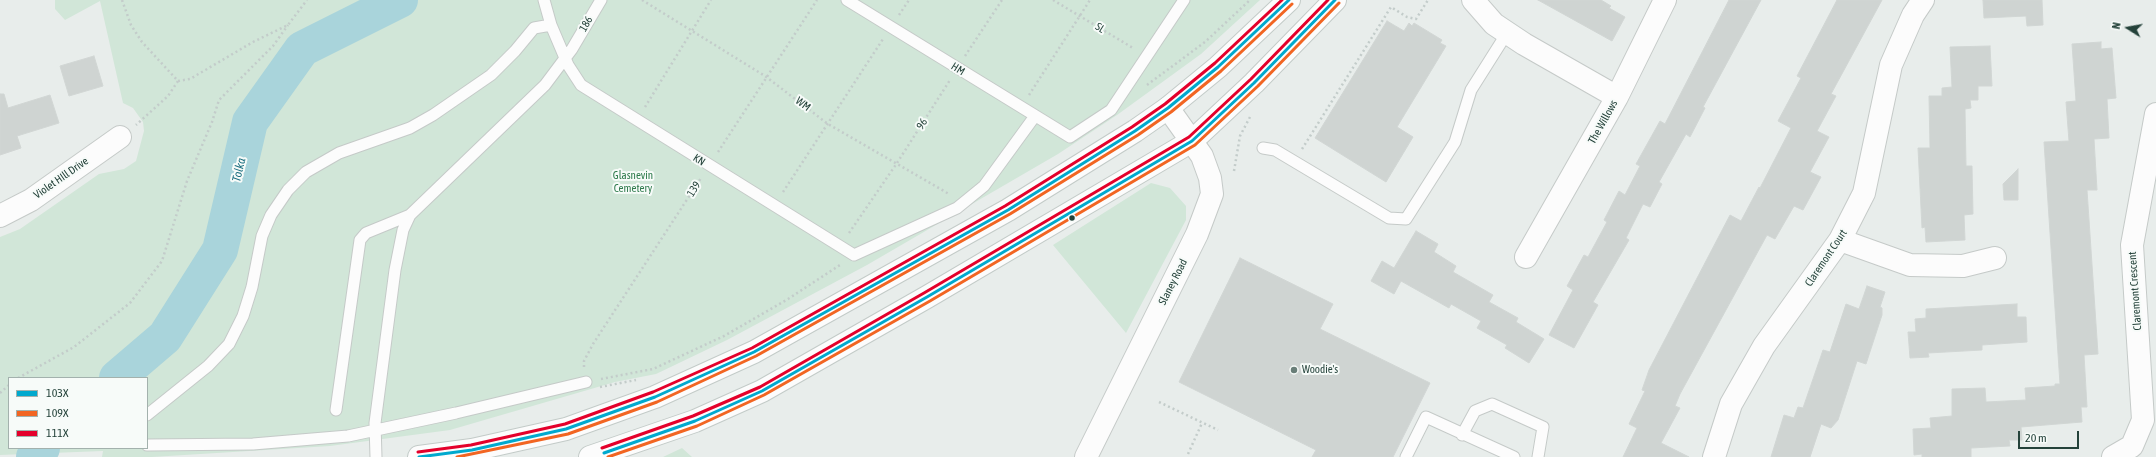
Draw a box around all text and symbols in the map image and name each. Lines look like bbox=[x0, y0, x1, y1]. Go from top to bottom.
north arrow bbox=[2108, 8, 2148, 48]
street label: 186 bbox=[576, 14, 596, 34]
street label: SL bbox=[1093, 20, 1107, 36]
text: N bbox=[2110, 21, 2123, 30]
street label: HM bbox=[949, 60, 967, 78]
street label: WM bbox=[793, 94, 813, 114]
street label: The Willows bbox=[1586, 98, 1620, 146]
street label: 96 bbox=[914, 116, 930, 132]
street label: KN bbox=[690, 151, 708, 169]
street label: Violet HIll Drive bbox=[31, 154, 91, 202]
water label: Tolka bbox=[229, 157, 249, 183]
park label: Glasnevin Cemetery bbox=[613, 169, 653, 195]
street label: 139 bbox=[684, 179, 704, 199]
unlabelled marker bbox=[1067, 213, 1077, 223]
street label: Claremont Court bbox=[1802, 227, 1850, 289]
street label: Claremont Crescent bbox=[2126, 251, 2144, 331]
street label: Slaney Road bbox=[1156, 257, 1190, 307]
place label: Woodie's bbox=[1302, 363, 1338, 377]
marker: Woodie's bbox=[1289, 365, 1299, 375]
legend bbox=[8, 377, 148, 449]
text: 103X bbox=[46, 386, 68, 400]
text: 109X bbox=[46, 406, 68, 420]
scale bar bbox=[2020, 423, 2081, 449]
text: 111X bbox=[46, 426, 68, 440]
text: 20 m bbox=[2025, 431, 2047, 445]

